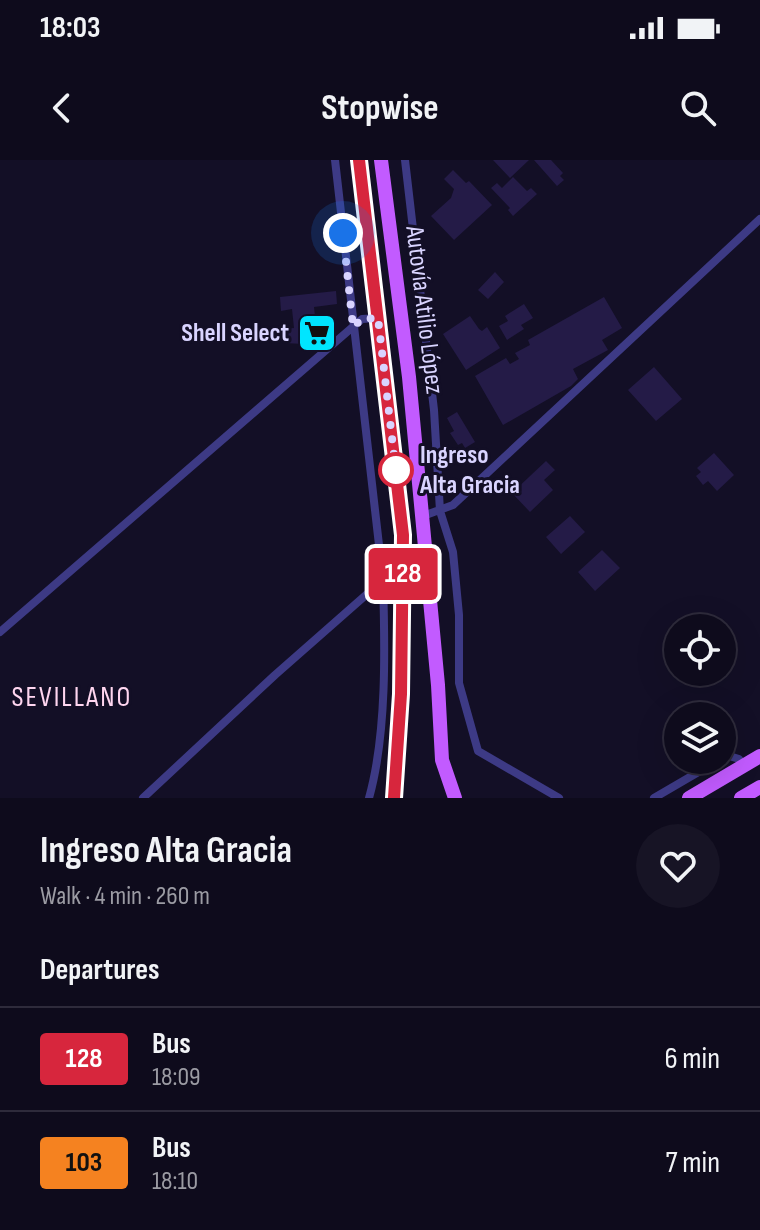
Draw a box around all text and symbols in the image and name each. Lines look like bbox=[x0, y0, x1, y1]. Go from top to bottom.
text: 18:03 bbox=[40, 10, 100, 46]
icon: back bbox=[40, 86, 84, 130]
icon: search bbox=[676, 86, 720, 130]
text: Stopwise bbox=[321, 87, 439, 130]
your location bbox=[323, 213, 363, 253]
street label: Autovía Atilio López bbox=[398, 223, 450, 396]
supermarket icon: Shell Select bbox=[296, 312, 338, 354]
place label: Shell Select bbox=[181, 318, 289, 349]
place label: Ingreso Alta Gracia bbox=[419, 440, 520, 501]
marker: Ingreso Alta Gracia bbox=[379, 453, 413, 487]
line badge: 128 bbox=[357, 548, 449, 600]
text: 128 bbox=[385, 557, 421, 590]
map controls bbox=[664, 614, 736, 774]
button: locate bbox=[664, 614, 736, 686]
district label: SEVILLANO bbox=[12, 681, 132, 714]
button: layers bbox=[664, 702, 736, 774]
button: heart bbox=[636, 824, 720, 908]
text: Ingreso Alta Gracia bbox=[40, 828, 292, 873]
text: Walk · 4 min · 260 m bbox=[40, 881, 210, 912]
text: Departures bbox=[40, 952, 160, 988]
text: Bus bbox=[152, 1026, 191, 1062]
text: 6 min bbox=[664, 1041, 720, 1077]
text: 128 bbox=[66, 1042, 102, 1075]
text: 18:09 bbox=[152, 1062, 201, 1093]
text: Bus bbox=[152, 1130, 191, 1166]
text: 7 min bbox=[666, 1145, 720, 1181]
text: 103 bbox=[66, 1146, 102, 1179]
text: 18:10 bbox=[152, 1166, 198, 1197]

